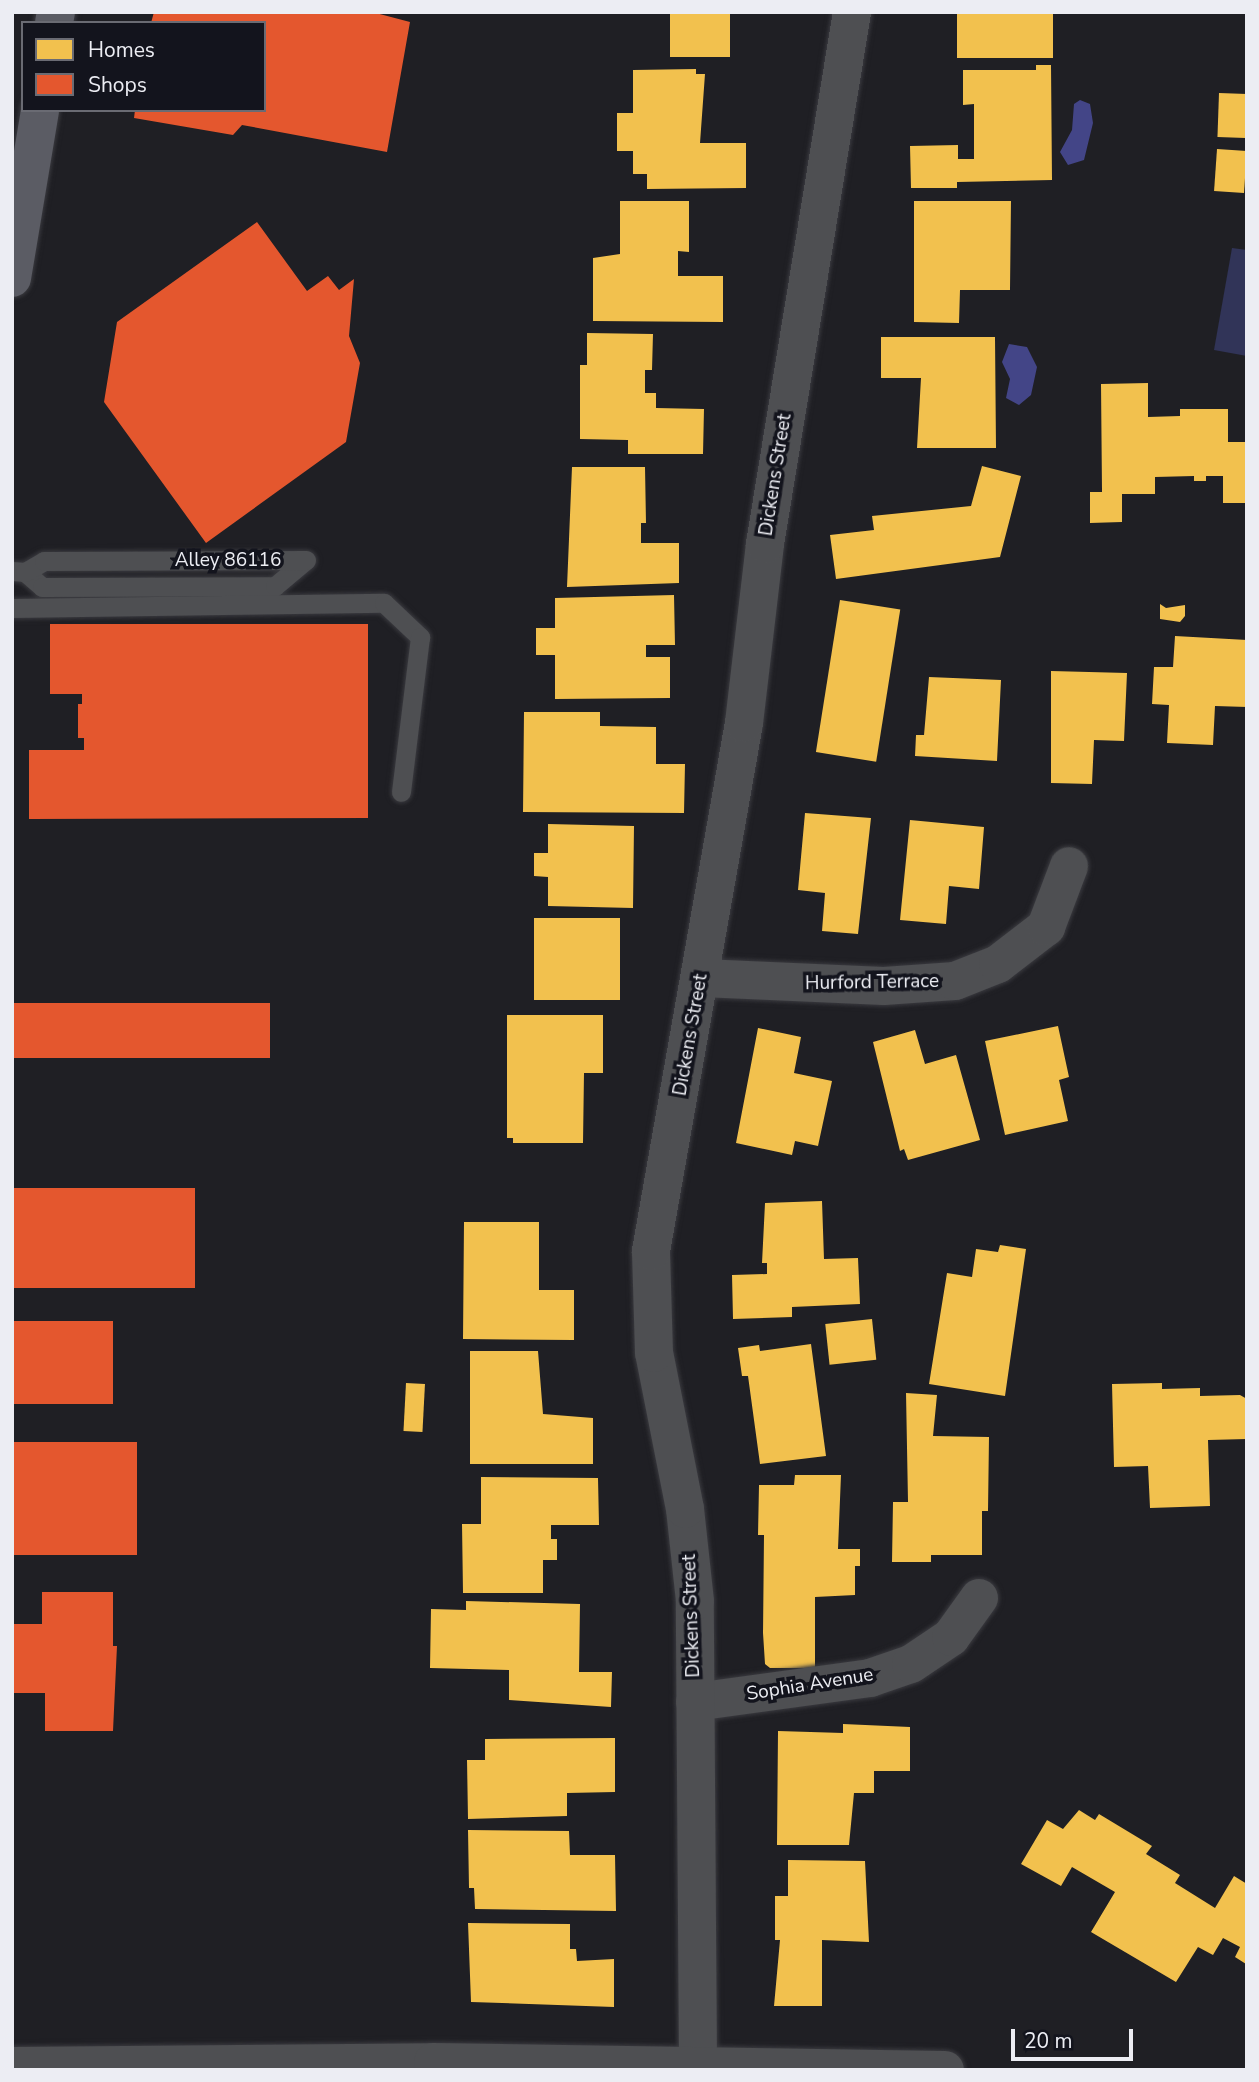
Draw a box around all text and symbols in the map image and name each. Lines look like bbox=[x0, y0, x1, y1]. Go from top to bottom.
legend bbox=[21, 21, 266, 112]
text: Homes bbox=[88, 36, 155, 64]
text: Shops bbox=[88, 71, 147, 99]
street label: Dickens Street bbox=[755, 412, 797, 538]
street label: Alley 86116 bbox=[175, 550, 281, 572]
street label: Hurford Terrace bbox=[805, 970, 939, 996]
street label: Dickens Street bbox=[669, 972, 713, 1098]
street label: Dickens Street bbox=[678, 1554, 706, 1678]
street label: Sophia Avenue bbox=[745, 1664, 875, 1706]
scale bar bbox=[1014, 2016, 1136, 2060]
text: 20 m bbox=[1024, 2027, 1073, 2055]

